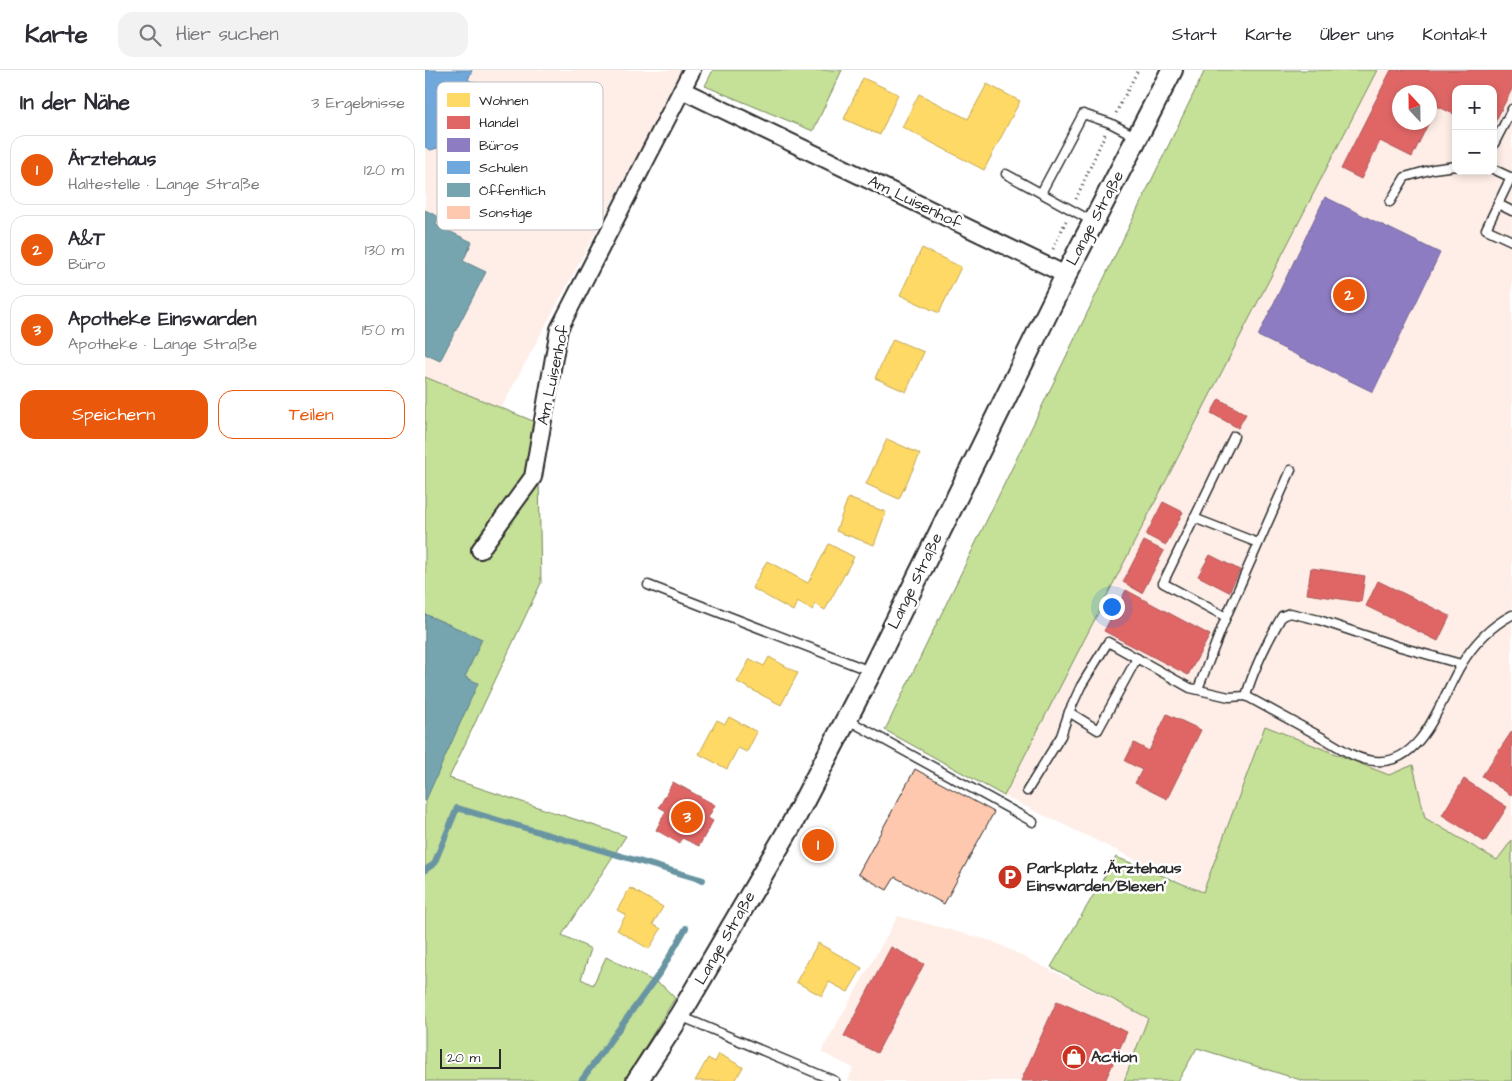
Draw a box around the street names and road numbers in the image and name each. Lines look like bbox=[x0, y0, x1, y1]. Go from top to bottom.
street label: Lange Straße bbox=[1061, 166, 1130, 270]
street label: Am Luisenhof bbox=[864, 170, 966, 234]
street label: Am Luisenhof bbox=[532, 322, 574, 427]
street label: Lange Straße bbox=[882, 529, 949, 633]
street label: Lange Straße bbox=[689, 887, 762, 989]

